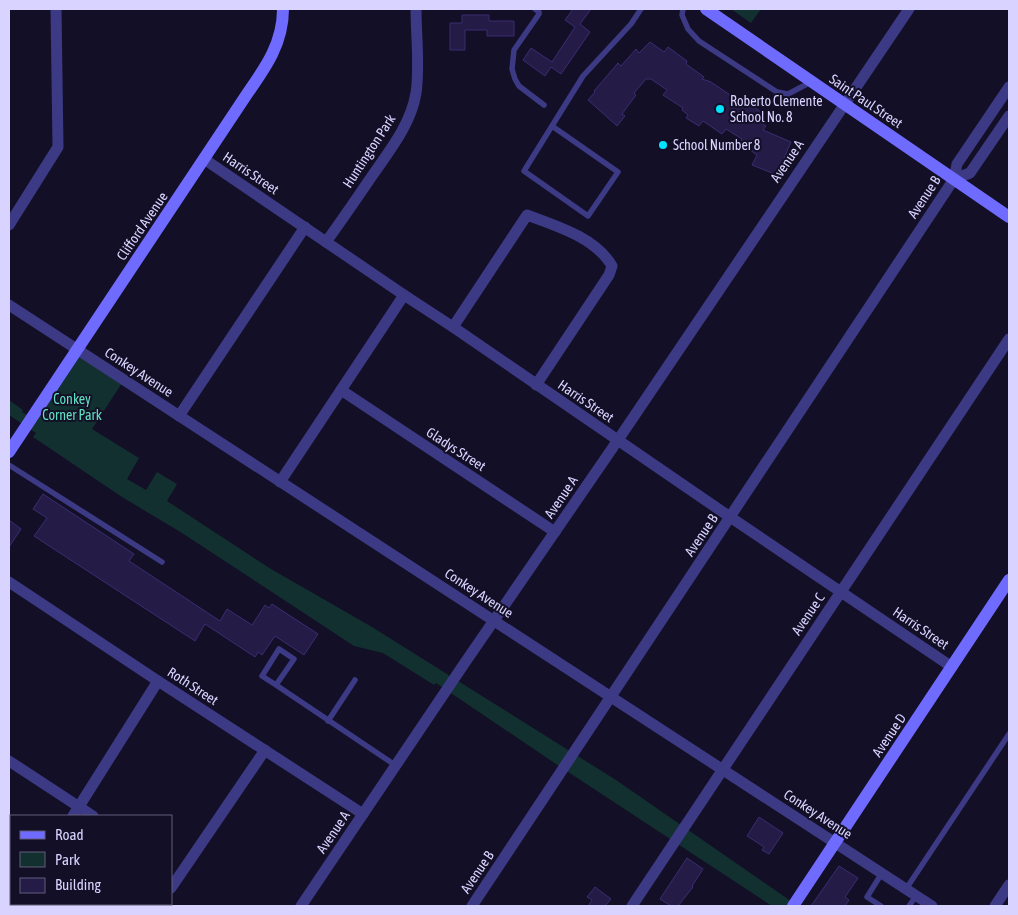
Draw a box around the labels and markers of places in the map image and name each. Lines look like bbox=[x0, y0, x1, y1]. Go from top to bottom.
place label: Roberto Clemente School No. 8 bbox=[730, 93, 823, 125]
marker: Roberto Clemente School No. 8 bbox=[714, 103, 726, 115]
place label: School Number 8 bbox=[673, 137, 761, 153]
marker: School Number 8 bbox=[657, 139, 669, 151]

